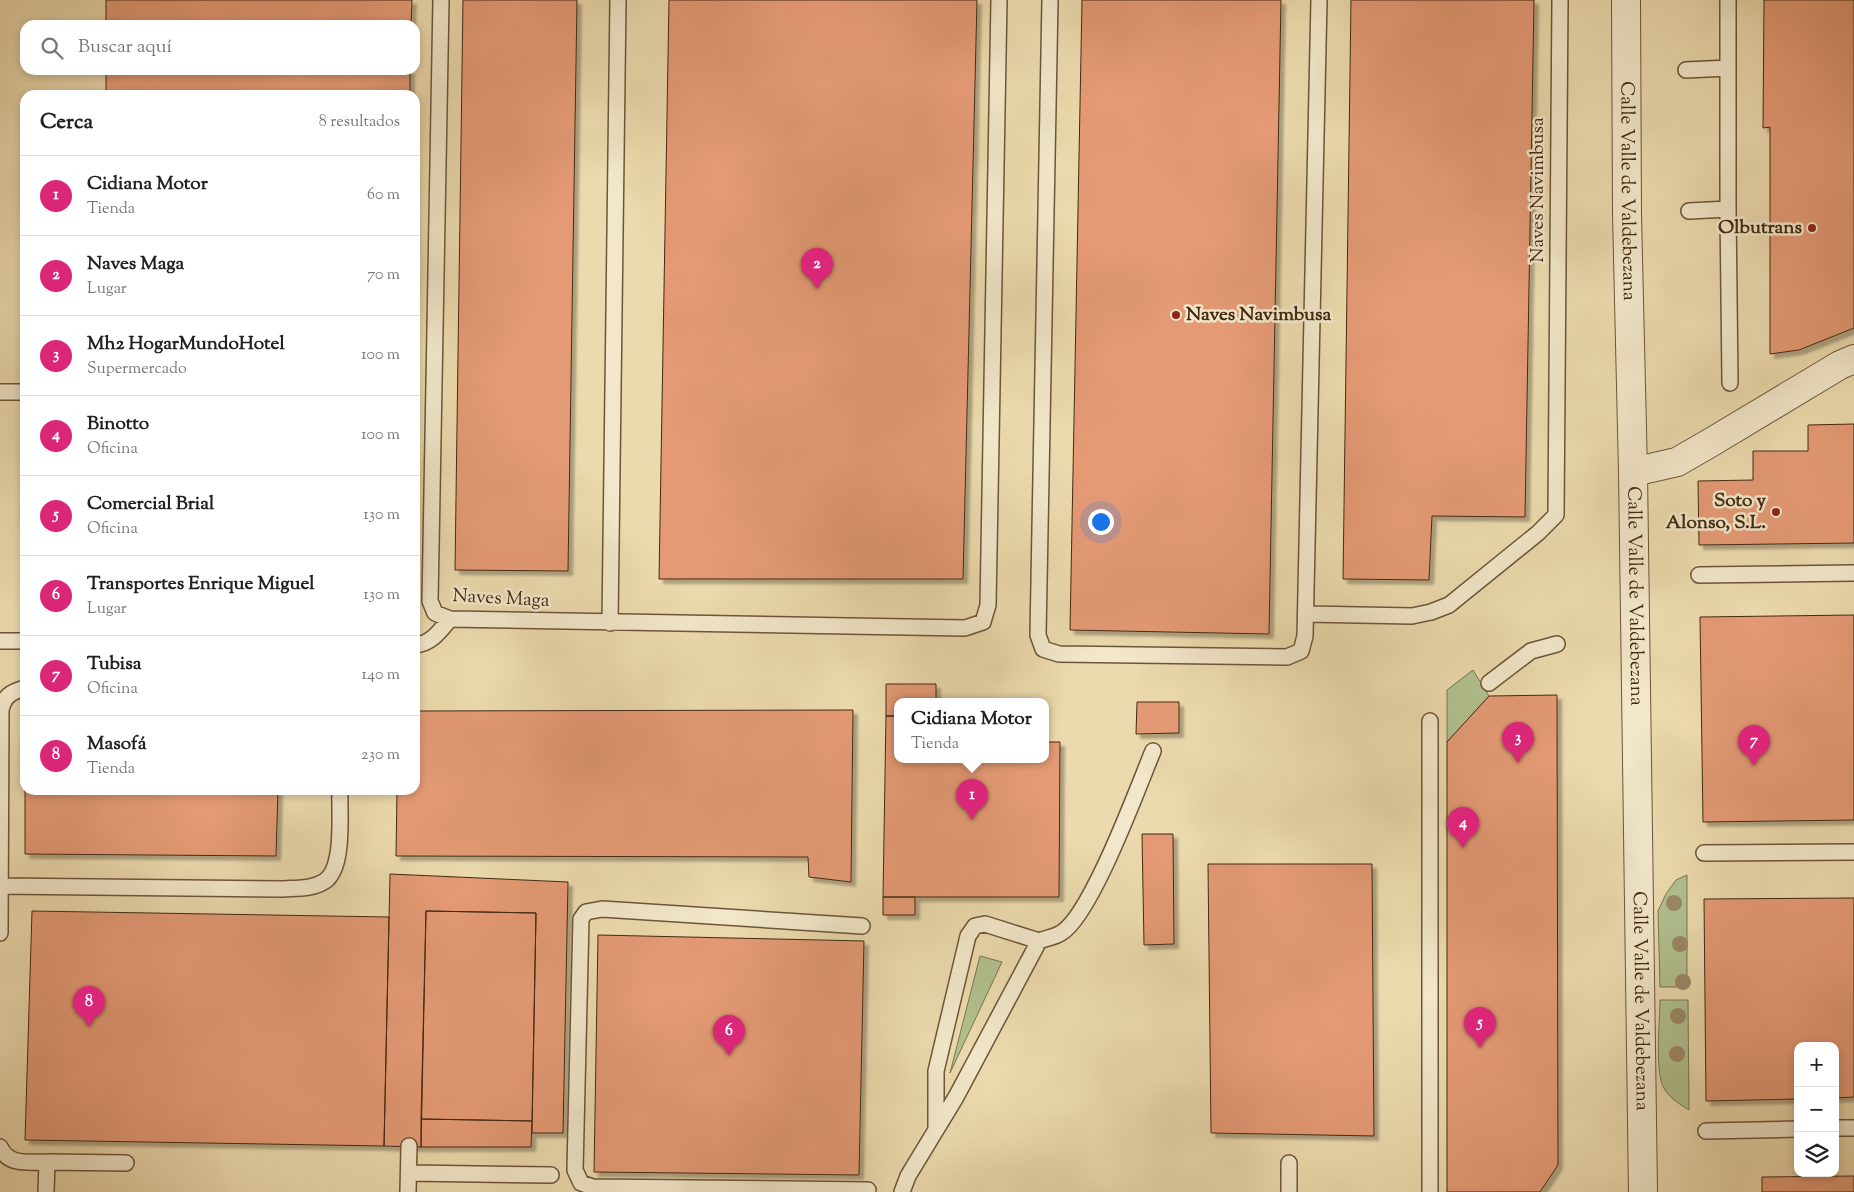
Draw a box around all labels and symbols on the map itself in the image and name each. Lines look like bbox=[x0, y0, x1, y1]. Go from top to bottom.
street label: Calle Valle de Valdebezana bbox=[1613, 81, 1643, 301]
street label: Naves Navimbusa bbox=[1525, 117, 1552, 263]
place label: Olbutrans bbox=[1718, 215, 1803, 242]
marker: Olbutrans bbox=[1806, 222, 1818, 234]
pin: 2 bbox=[801, 248, 833, 289]
place label: Naves Navimbusa bbox=[1186, 302, 1332, 329]
marker: Naves Navimbusa bbox=[1170, 309, 1182, 321]
street label: Calle Valle de Valdebezana bbox=[1620, 486, 1650, 706]
place label: Soto y Alonso, S.L. bbox=[1666, 488, 1767, 537]
marker: Soto y Alonso, S.L. bbox=[1770, 506, 1782, 518]
your location bbox=[1088, 509, 1114, 535]
street label: Naves Maga bbox=[452, 583, 551, 615]
pin: 3 bbox=[1502, 722, 1534, 763]
pin: 7 bbox=[1738, 725, 1770, 766]
pin: 1 bbox=[956, 779, 988, 820]
pin: 4 bbox=[1447, 807, 1479, 848]
street label: Calle Valle de Valdebezana bbox=[1625, 891, 1655, 1111]
pin: 8 bbox=[73, 986, 105, 1027]
pin: 5 bbox=[1464, 1007, 1496, 1048]
pin: 6 bbox=[713, 1015, 745, 1056]

